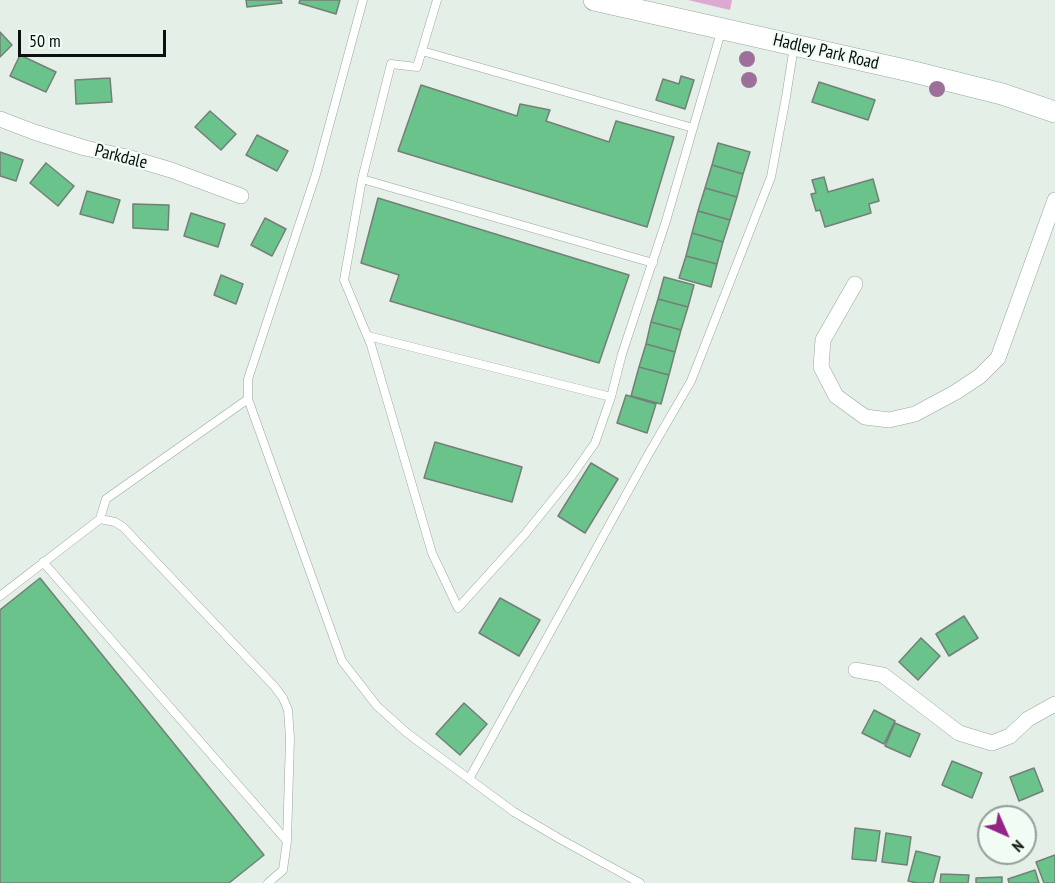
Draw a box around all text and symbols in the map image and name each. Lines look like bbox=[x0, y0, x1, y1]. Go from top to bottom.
scale bar bbox=[21, 18, 170, 56]
text: 50 m bbox=[29, 29, 61, 52]
street label: Hadley Park Road bbox=[771, 29, 881, 75]
street label: Parkdale bbox=[92, 140, 150, 174]
north arrow bbox=[977, 805, 1037, 865]
text: N bbox=[1008, 836, 1028, 856]

